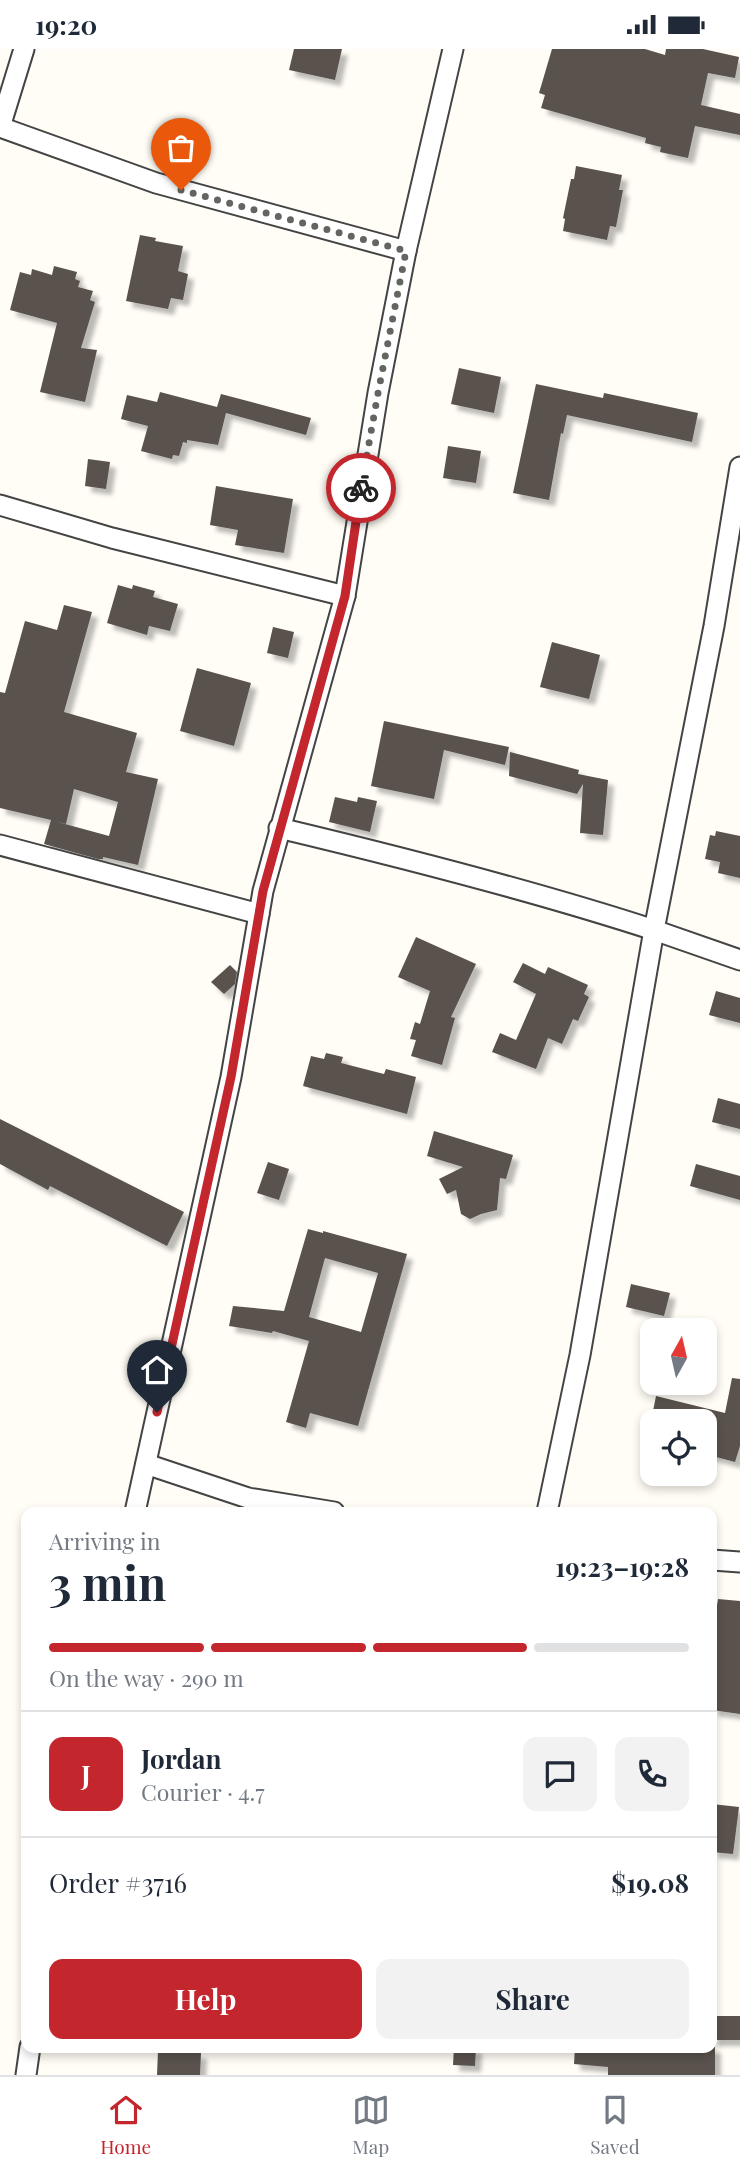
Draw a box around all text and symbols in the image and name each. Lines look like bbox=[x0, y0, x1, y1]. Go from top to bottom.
text: 19:20 bbox=[35, 7, 97, 42]
pin bbox=[151, 118, 211, 190]
icon: bag bbox=[162, 129, 200, 167]
courier bbox=[326, 453, 396, 523]
icon: bike bbox=[342, 469, 380, 507]
north arrow bbox=[640, 1318, 718, 1395]
map controls bbox=[640, 1318, 717, 1486]
pin bbox=[127, 1340, 187, 1412]
icon: home bbox=[138, 1351, 176, 1389]
button: locate bbox=[640, 1409, 717, 1486]
text: Arriving in bbox=[49, 1525, 161, 1556]
text: 19:23–19:28 bbox=[555, 1549, 689, 1584]
text: 3 min bbox=[49, 1551, 166, 1613]
text: On the way · 290 m bbox=[49, 1662, 244, 1693]
button: chat bbox=[523, 1737, 597, 1811]
button: phone bbox=[615, 1737, 689, 1811]
text: Jordan bbox=[141, 1741, 221, 1776]
text: J bbox=[81, 1757, 91, 1792]
text: Courier · 4.7 bbox=[141, 1776, 265, 1807]
text: Order #3716 bbox=[49, 1865, 187, 1900]
text: $19.08 bbox=[611, 1865, 689, 1900]
button: Help bbox=[49, 1959, 362, 2039]
button: Share bbox=[376, 1959, 689, 2039]
tab: Home bbox=[100, 2091, 151, 2159]
tab: Map bbox=[352, 2091, 390, 2159]
tab: Saved bbox=[590, 2091, 640, 2159]

